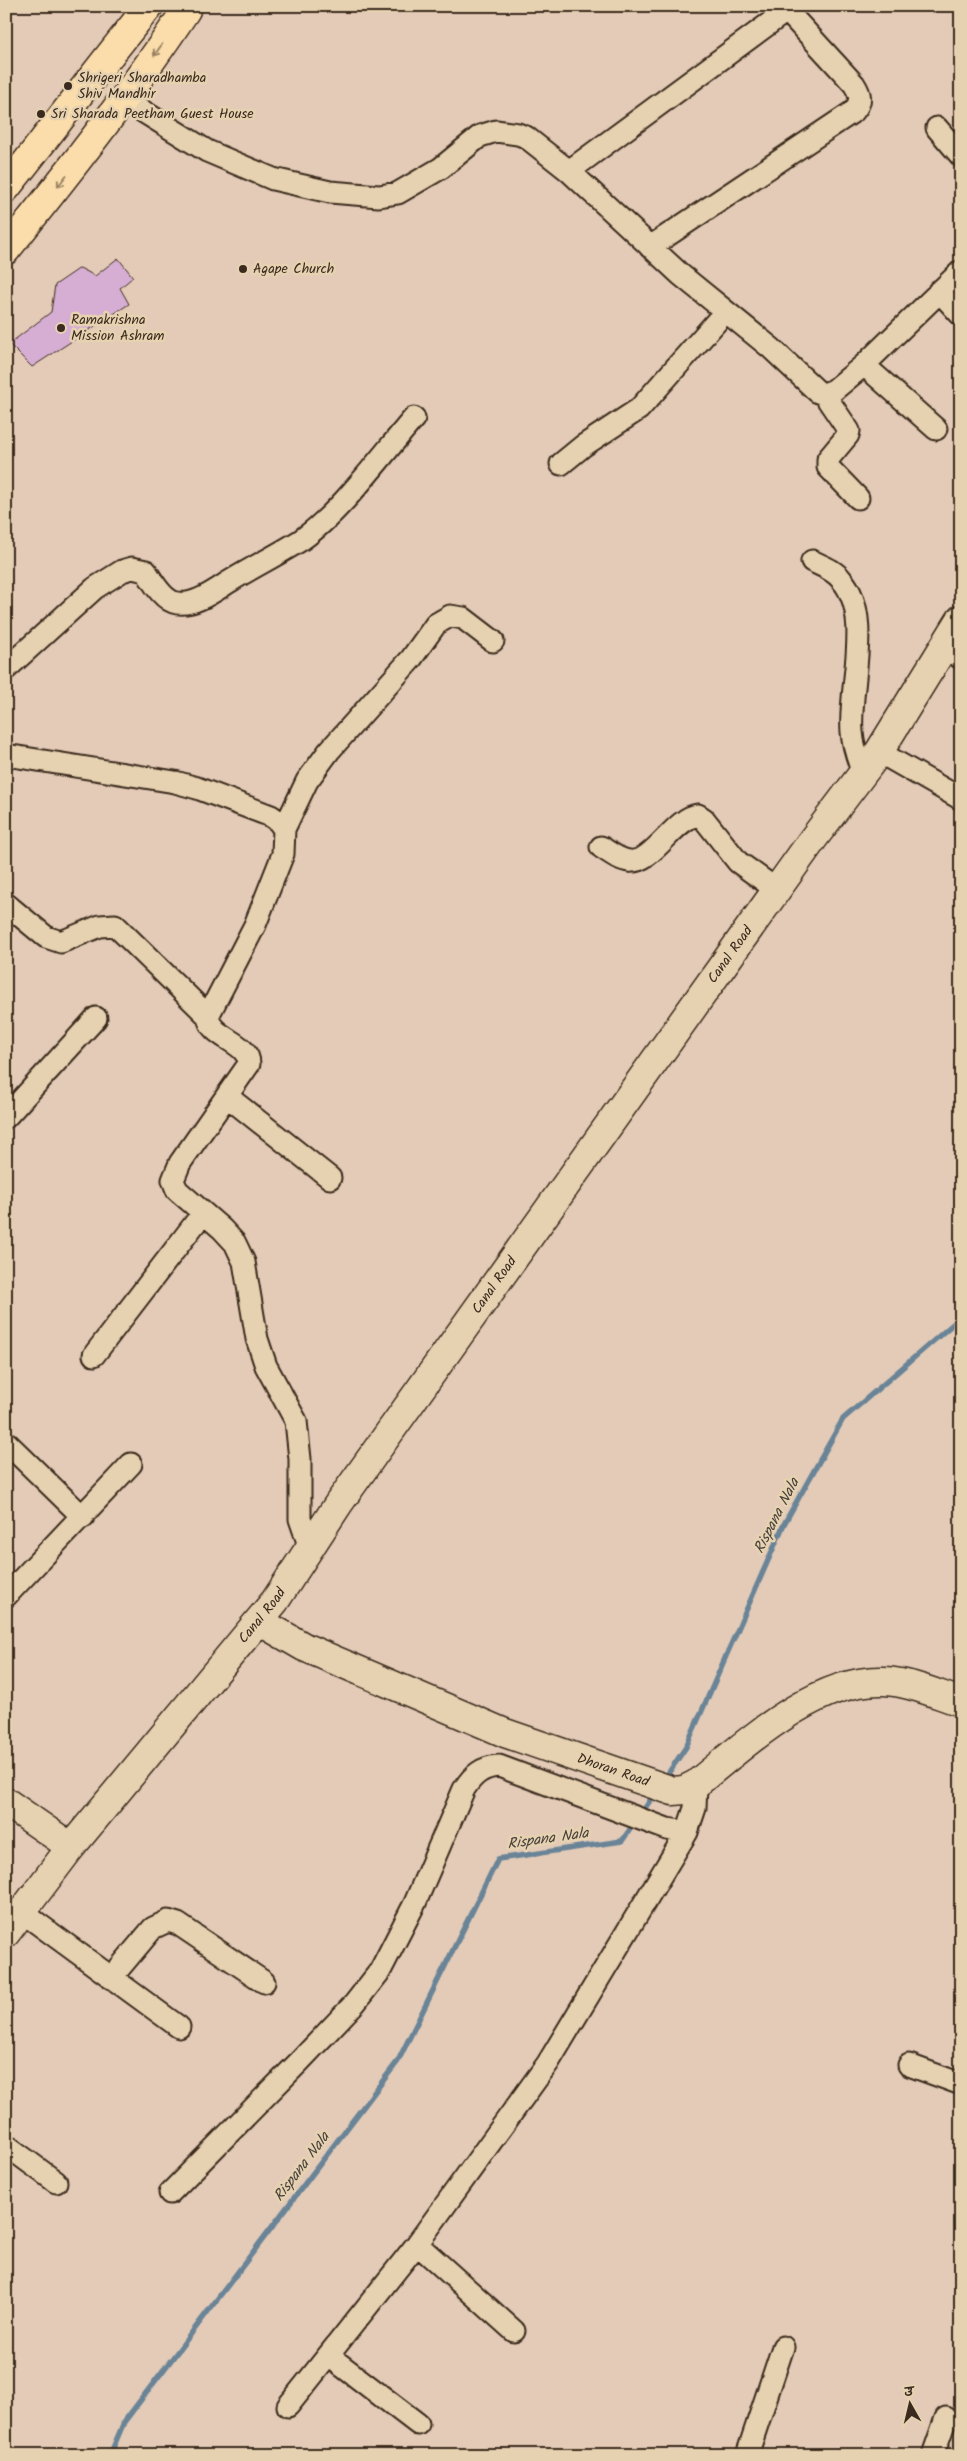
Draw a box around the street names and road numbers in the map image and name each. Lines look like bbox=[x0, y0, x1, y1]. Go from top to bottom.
street label: Canal Road bbox=[702, 921, 759, 988]
street label: Canal Road bbox=[466, 1251, 523, 1319]
street label: Canal Road bbox=[233, 1583, 292, 1648]
street label: Dhoran Road bbox=[574, 1748, 653, 1793]

